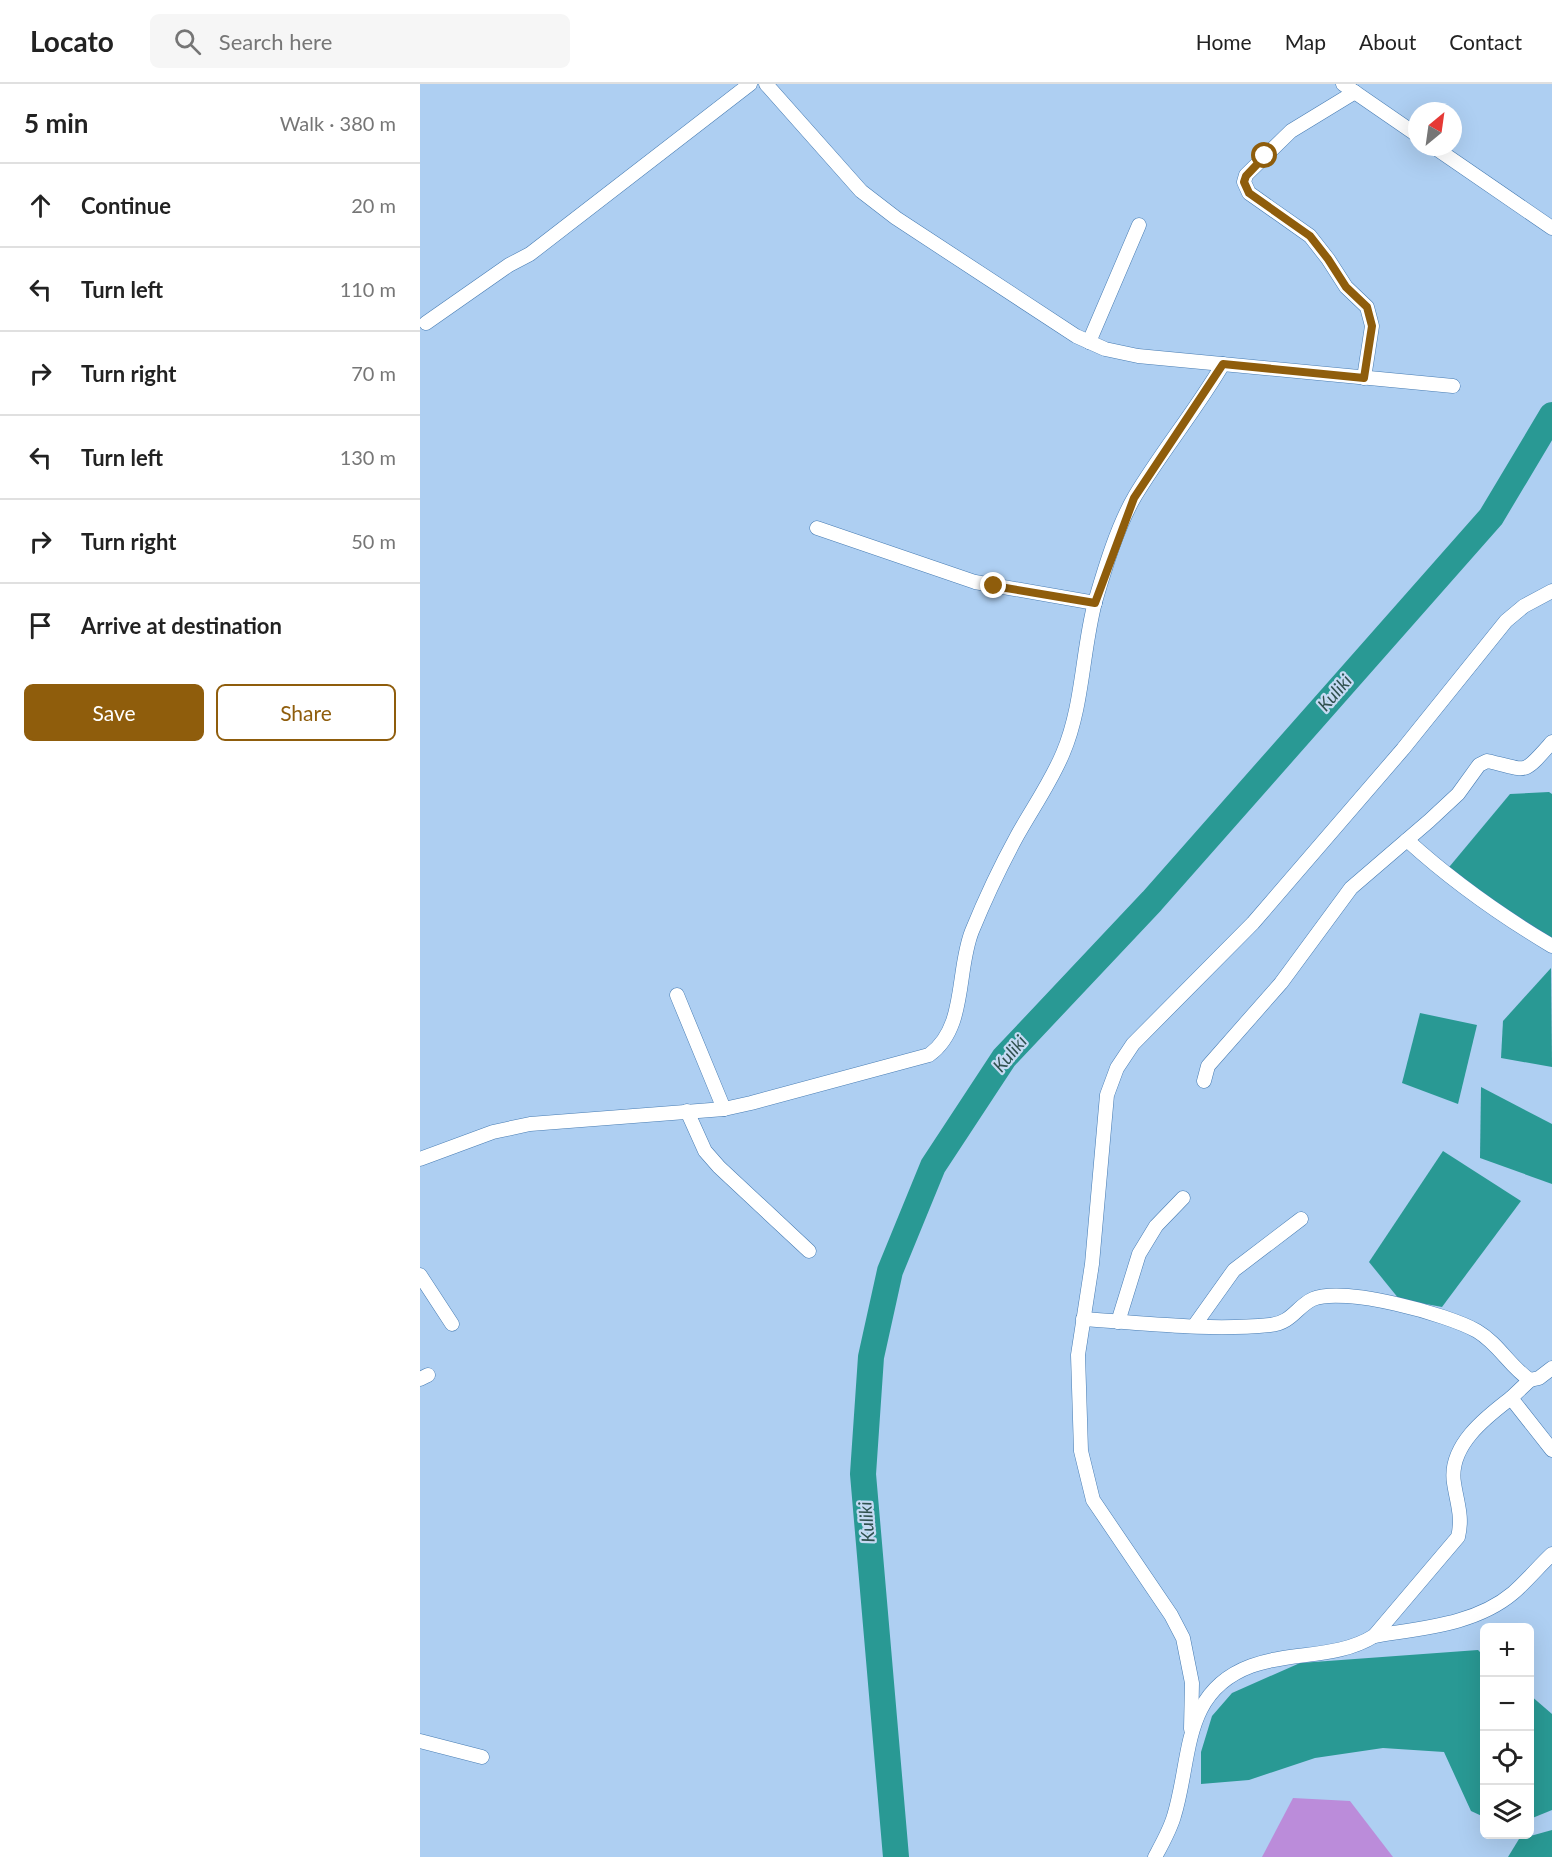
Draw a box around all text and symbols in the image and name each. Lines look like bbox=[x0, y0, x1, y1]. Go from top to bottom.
search box bbox=[150, 14, 570, 68]
text: Locato bbox=[30, 24, 114, 58]
icon: search bbox=[171, 25, 204, 58]
text: Search here bbox=[219, 28, 332, 55]
text: Home bbox=[1196, 29, 1252, 54]
text: Map bbox=[1285, 29, 1326, 54]
text: About bbox=[1359, 29, 1416, 54]
text: Contact bbox=[1449, 29, 1522, 54]
north arrow bbox=[1408, 102, 1462, 156]
text: 5 min bbox=[24, 107, 88, 139]
text: Walk · 380 m bbox=[280, 111, 396, 135]
route start bbox=[1251, 142, 1277, 168]
icon: ahead bbox=[24, 189, 57, 222]
text: Continue bbox=[81, 192, 171, 219]
text: 20 m bbox=[351, 193, 396, 217]
icon: left bbox=[24, 273, 57, 306]
text: Turn left bbox=[81, 276, 163, 303]
text: 110 m bbox=[340, 277, 396, 301]
icon: right bbox=[24, 357, 57, 390]
text: Turn right bbox=[81, 360, 176, 387]
text: 70 m bbox=[351, 361, 396, 385]
icon: left bbox=[24, 441, 57, 474]
text: Turn left bbox=[81, 444, 163, 471]
text: 130 m bbox=[340, 445, 396, 469]
icon: right bbox=[24, 525, 57, 558]
text: Turn right bbox=[81, 528, 176, 555]
text: 50 m bbox=[351, 529, 396, 553]
route end bbox=[980, 572, 1006, 598]
icon: arrive bbox=[24, 609, 57, 642]
text: Arrive at destination bbox=[81, 612, 282, 639]
water label: Kuliki bbox=[1312, 670, 1356, 715]
button: Save bbox=[24, 684, 204, 741]
button: Share bbox=[216, 684, 396, 741]
water label: Kuliki bbox=[988, 1031, 1031, 1076]
water label: Kuliki bbox=[853, 1501, 879, 1543]
map controls bbox=[1480, 1623, 1534, 1839]
button: + bbox=[1480, 1623, 1534, 1677]
button: − bbox=[1480, 1677, 1534, 1731]
button: locate bbox=[1480, 1731, 1534, 1785]
button: layers bbox=[1480, 1785, 1534, 1839]

